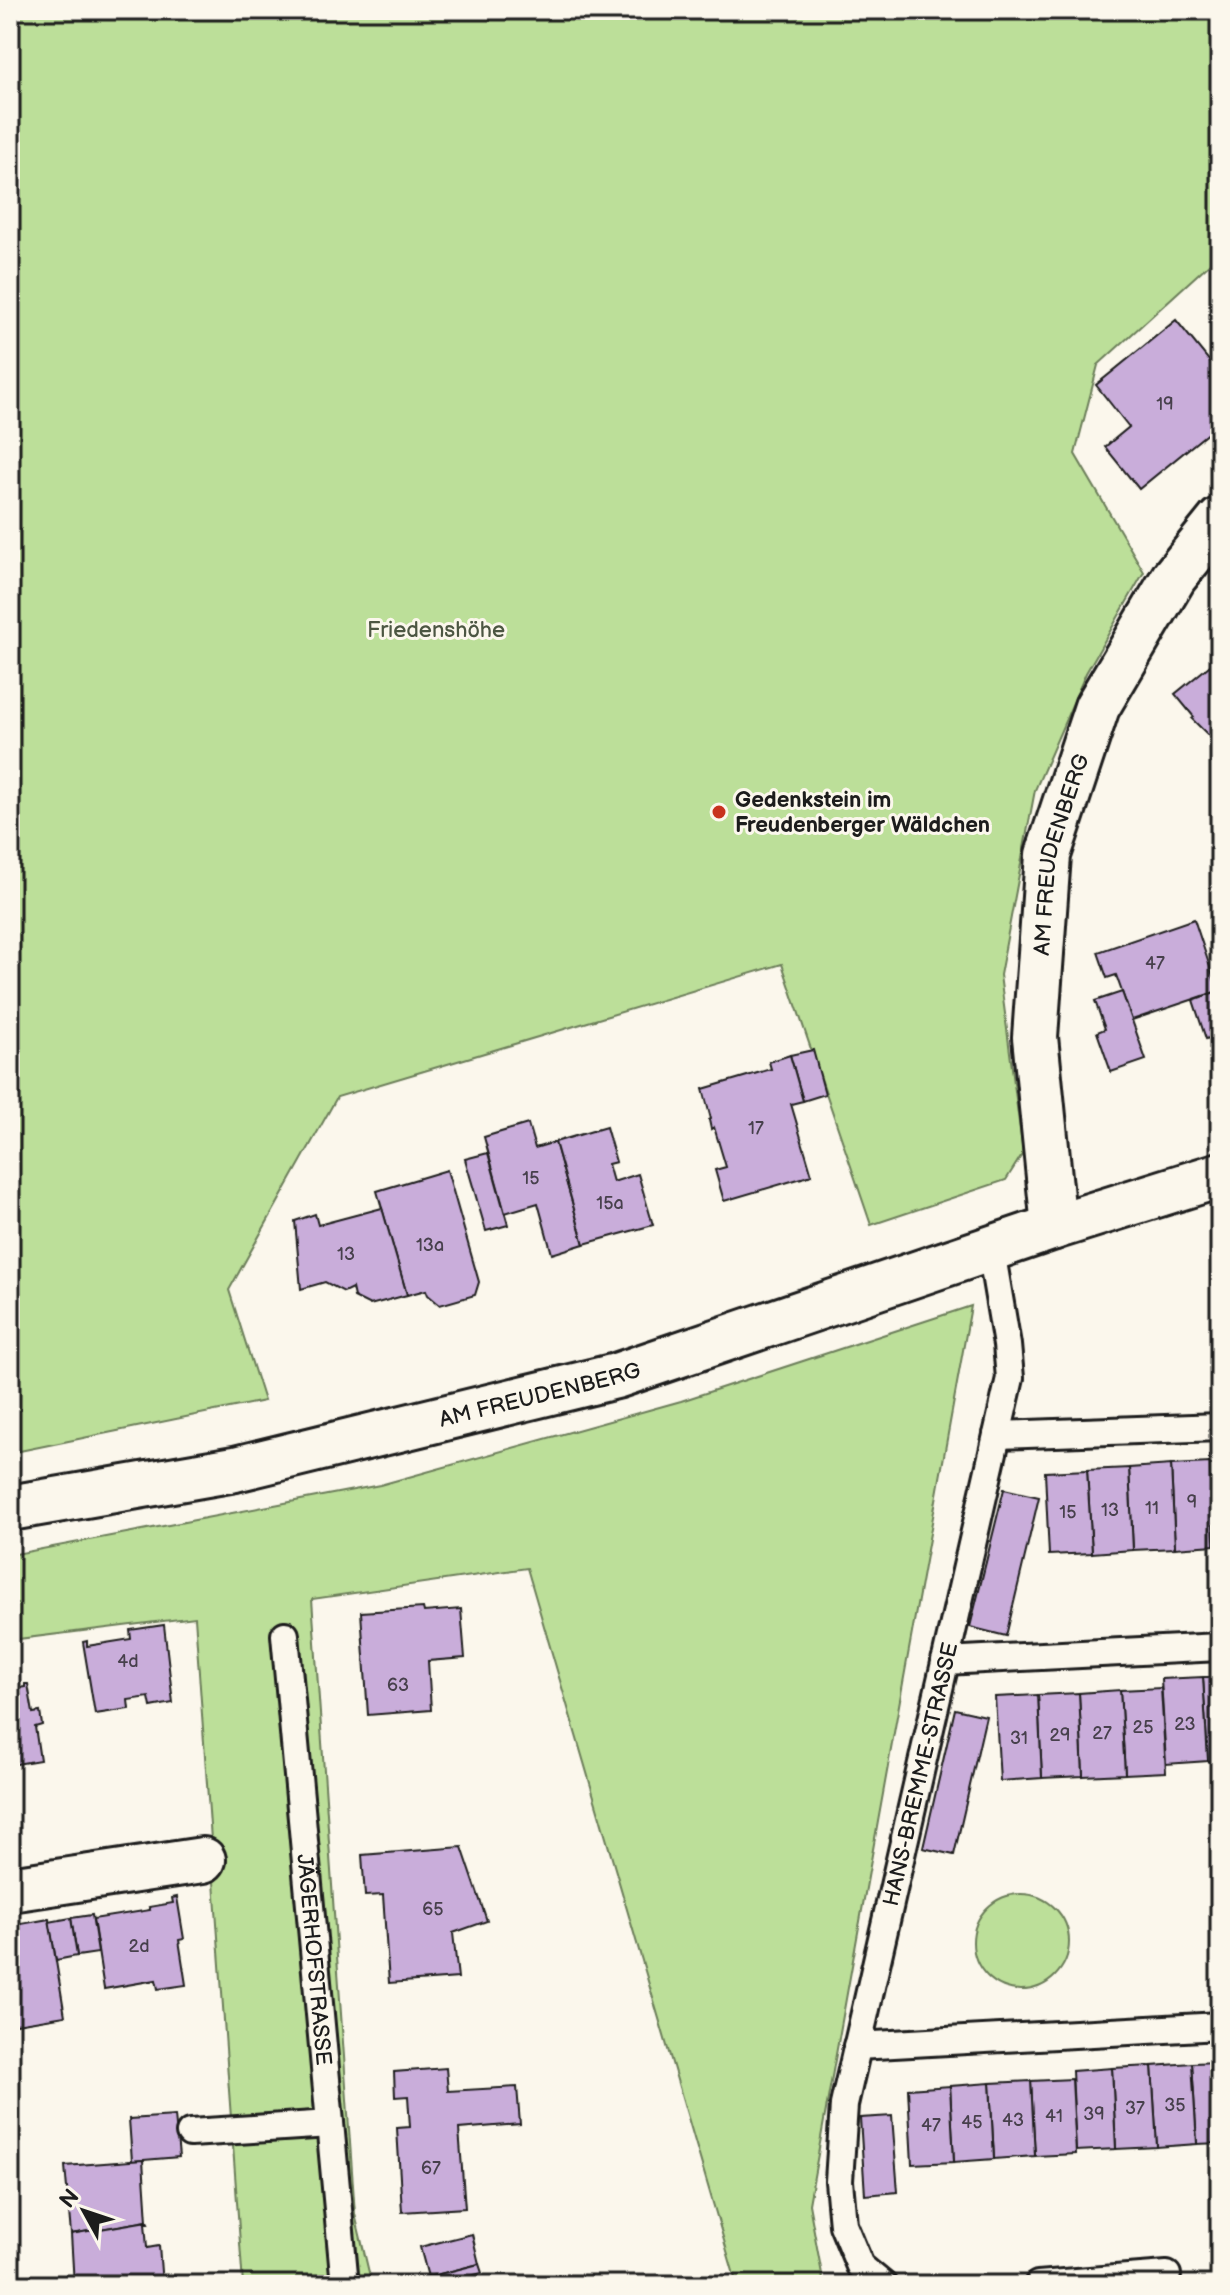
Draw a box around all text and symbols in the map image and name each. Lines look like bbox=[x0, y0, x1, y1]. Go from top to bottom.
house number: 19 bbox=[1156, 394, 1174, 415]
park label: Friedenshöhe bbox=[367, 617, 505, 644]
street label: AM FREUDENBERG bbox=[1029, 751, 1096, 957]
place label: Gedenkstein im Freudenberger Wäldchen bbox=[735, 787, 990, 839]
marker: Gedenkstein im Freudenberger Wäldchen bbox=[710, 803, 728, 821]
house number: 47 bbox=[1145, 953, 1165, 974]
house number: 17 bbox=[748, 1118, 764, 1139]
house number: 15 bbox=[522, 1168, 540, 1189]
house number: 15a bbox=[596, 1193, 624, 1214]
house number: 13a bbox=[416, 1235, 444, 1256]
house number: 13 bbox=[337, 1244, 355, 1265]
street label: AM FREUDENBERG bbox=[436, 1357, 644, 1434]
house number: 9 bbox=[1187, 1492, 1197, 1513]
house number: 11 bbox=[1145, 1498, 1159, 1519]
house number: 13 bbox=[1101, 1500, 1119, 1521]
house number: 15 bbox=[1059, 1502, 1077, 1523]
street label: HANS-BREMME-STRASSE bbox=[878, 1640, 964, 1909]
house number: 4d bbox=[117, 1651, 139, 1672]
house number: 63 bbox=[387, 1675, 409, 1696]
house number: 23 bbox=[1174, 1714, 1196, 1735]
house number: 25 bbox=[1133, 1717, 1153, 1738]
house number: 27 bbox=[1092, 1723, 1112, 1744]
house number: 29 bbox=[1049, 1725, 1071, 1746]
house number: 31 bbox=[1010, 1728, 1028, 1749]
street label: JÄGERHOFSTRASSE bbox=[290, 1853, 337, 2067]
house number: 65 bbox=[422, 1899, 444, 1920]
house number: 2d bbox=[129, 1936, 149, 1957]
house number: 35 bbox=[1164, 2095, 1186, 2116]
house number: 37 bbox=[1125, 2098, 1145, 2119]
house number: 39 bbox=[1083, 2104, 1105, 2125]
house number: 41 bbox=[1045, 2106, 1063, 2127]
house number: 43 bbox=[1002, 2110, 1024, 2131]
house number: 45 bbox=[961, 2112, 983, 2133]
house number: 47 bbox=[921, 2115, 941, 2136]
house number: 67 bbox=[421, 2158, 441, 2179]
north arrow bbox=[44, 2171, 124, 2251]
text: N bbox=[54, 2184, 85, 2214]

